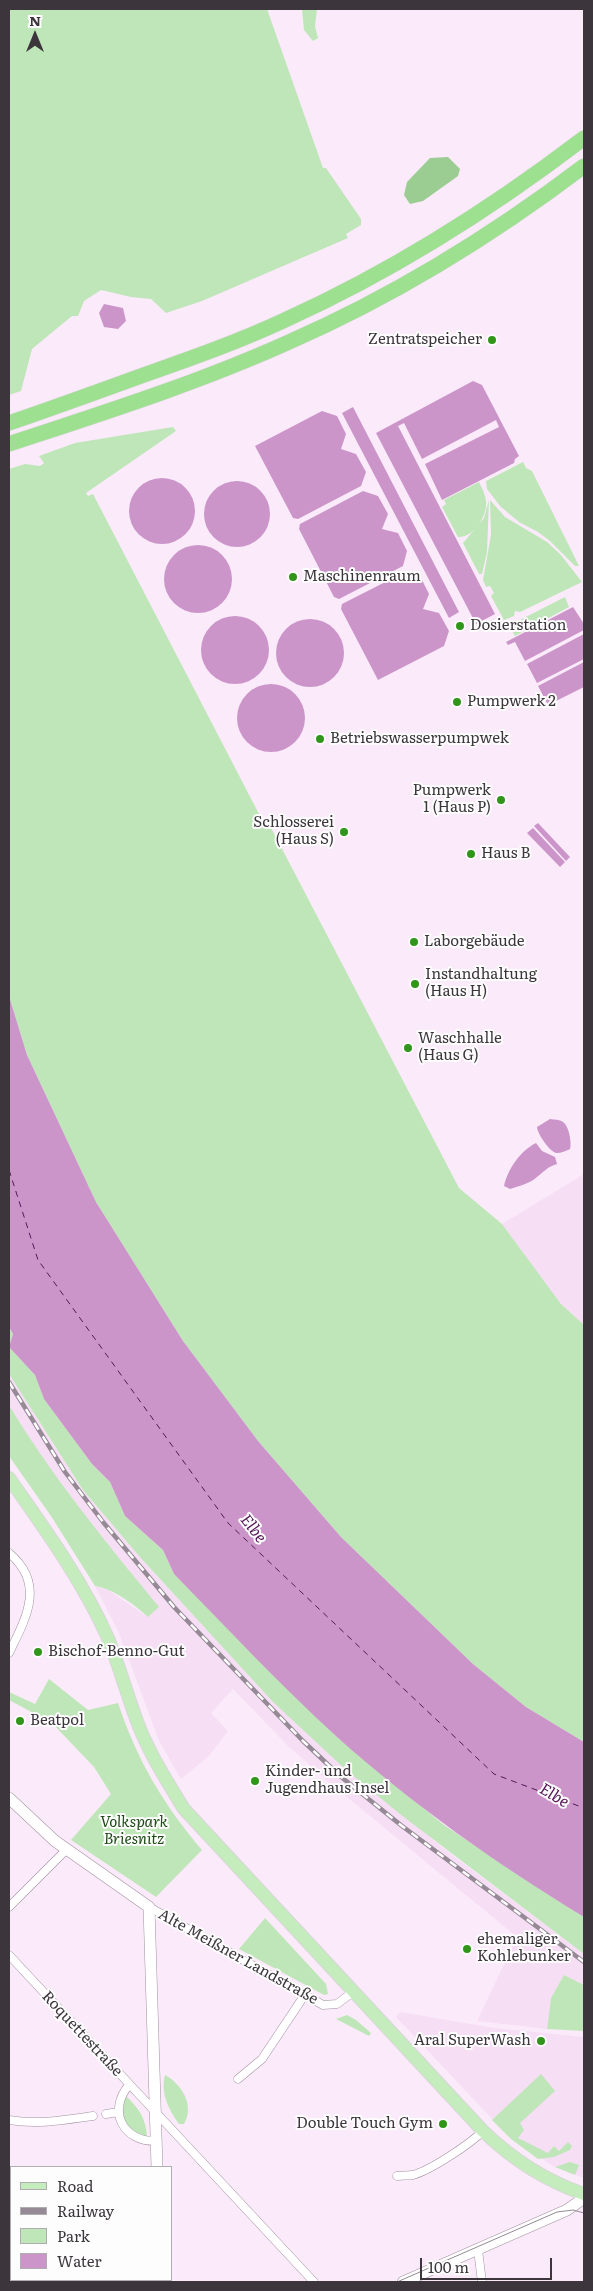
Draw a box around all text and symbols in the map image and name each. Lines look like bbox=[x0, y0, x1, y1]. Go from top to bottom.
north arrow bbox=[10, 10, 60, 60]
text: N bbox=[29, 10, 41, 30]
place label: Zentratspeicher bbox=[368, 331, 482, 349]
marker: Zentratspeicher bbox=[486, 334, 498, 346]
place label: Maschinenraum bbox=[303, 568, 421, 586]
marker: Maschinenraum bbox=[287, 571, 299, 583]
place label: Dosierstation bbox=[470, 617, 566, 635]
marker: Dosierstation bbox=[454, 620, 466, 632]
place label: Pumpwerk 2 bbox=[467, 693, 556, 711]
marker: Pumpwerk 2 bbox=[451, 696, 463, 708]
place label: Betriebswasserpumpwek bbox=[330, 730, 509, 748]
marker: Betriebswasserpumpwek bbox=[314, 733, 326, 745]
place label: Pumpwerk 1 (Haus P) bbox=[413, 782, 491, 817]
marker: Pumpwerk 1 (Haus P) bbox=[495, 794, 507, 806]
place label: Schlosserei (Haus S) bbox=[253, 814, 334, 849]
marker: Schlosserei (Haus S) bbox=[338, 826, 350, 838]
place label: Haus B bbox=[481, 845, 530, 863]
marker: Haus B bbox=[465, 848, 477, 860]
place label: Laborgebäude bbox=[424, 933, 525, 951]
marker: Laborgebäude bbox=[408, 936, 420, 948]
place label: Instandhaltung (Haus H) bbox=[425, 966, 537, 1001]
marker: Instandhaltung (Haus H) bbox=[409, 978, 421, 990]
place label: Waschhalle (Haus G) bbox=[418, 1030, 502, 1065]
marker: Waschhalle (Haus G) bbox=[402, 1042, 414, 1054]
water label: Elbe bbox=[236, 1511, 270, 1547]
place label: Bischof-Benno-Gut bbox=[48, 1643, 184, 1661]
marker: Bischof-Benno-Gut bbox=[32, 1646, 44, 1658]
place label: Beatpol bbox=[30, 1712, 84, 1730]
marker: Beatpol bbox=[14, 1715, 26, 1727]
place label: Kinder- und Jugendhaus Insel bbox=[265, 1763, 389, 1798]
marker: Kinder- und Jugendhaus Insel bbox=[249, 1775, 261, 1787]
water label: Elbe bbox=[536, 1780, 572, 1812]
park label: Volkspark Briesnitz bbox=[100, 1814, 168, 1849]
street label: Alte Meißner Landstraße bbox=[155, 1906, 321, 2008]
place label: ehemaliger Kohlebunker bbox=[477, 1931, 571, 1966]
marker: ehemaliger Kohlebunker bbox=[461, 1943, 473, 1955]
street label: Roquettestraße bbox=[38, 1988, 126, 2080]
place label: Aral SuperWash bbox=[414, 2032, 531, 2050]
marker: Aral SuperWash bbox=[535, 2035, 547, 2047]
place label: Double Touch Gym bbox=[296, 2115, 433, 2133]
marker: Double Touch Gym bbox=[437, 2118, 449, 2130]
legend bbox=[10, 2166, 172, 2281]
text: Road bbox=[57, 2174, 93, 2197]
text: Railway bbox=[57, 2199, 114, 2222]
text: Park bbox=[57, 2224, 90, 2247]
scale bar bbox=[423, 2248, 556, 2280]
text: Water bbox=[57, 2249, 102, 2272]
text: 100 m bbox=[428, 2255, 469, 2278]

